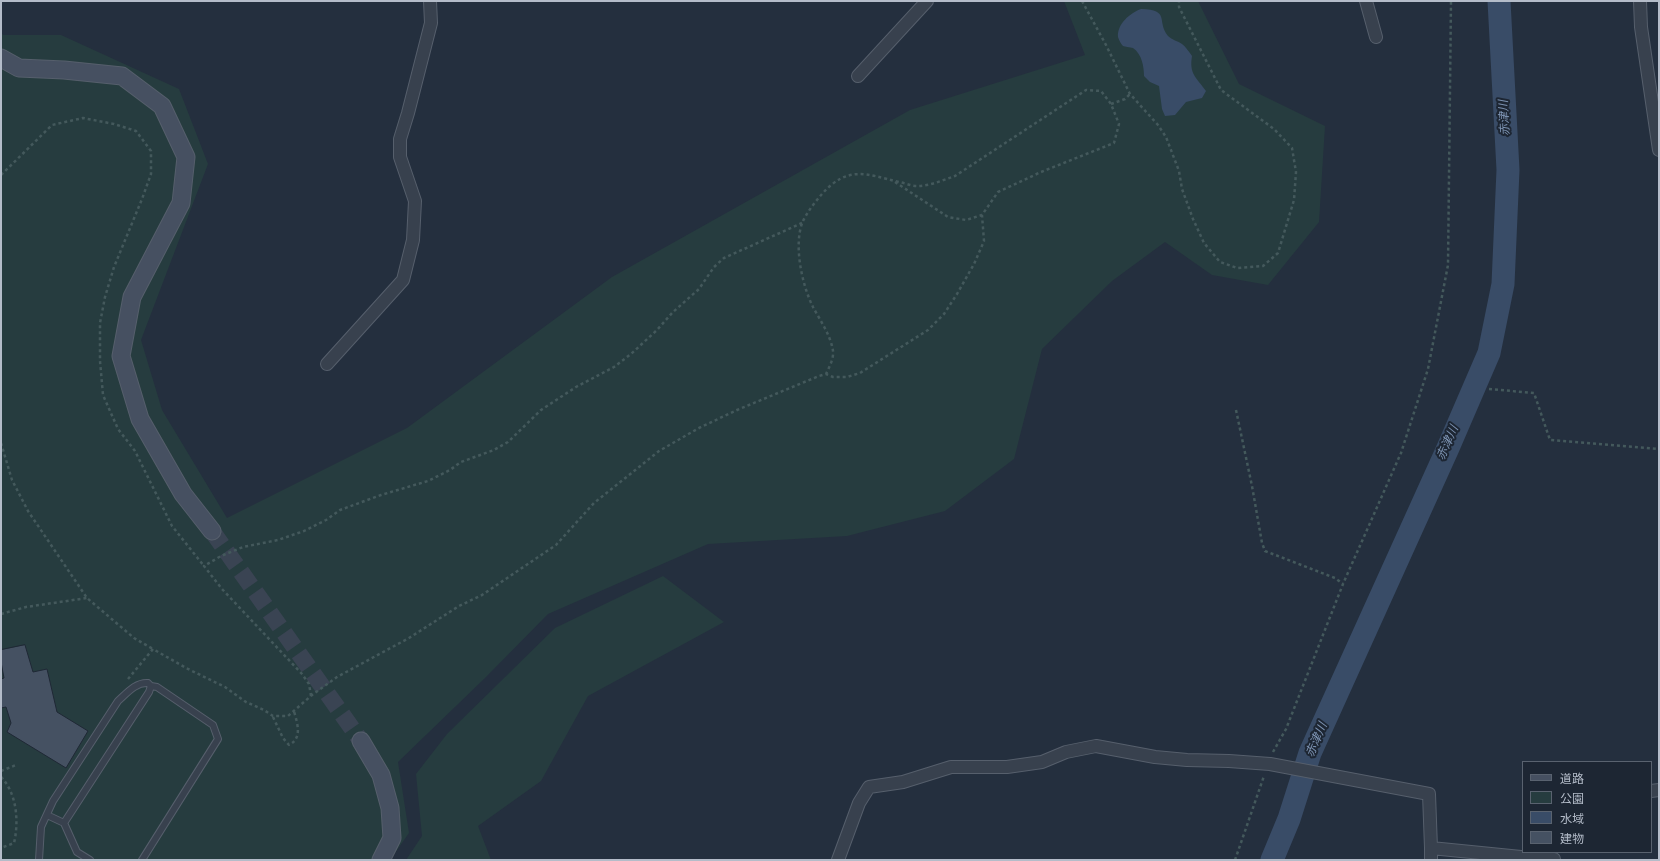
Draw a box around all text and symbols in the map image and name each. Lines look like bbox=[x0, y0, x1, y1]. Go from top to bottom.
water label: 赤津川 bbox=[1497, 100, 1513, 136]
water label: 赤津川 bbox=[1434, 424, 1462, 462]
water label: 赤津川 bbox=[1303, 721, 1331, 759]
legend bbox=[1522, 761, 1652, 853]
text: 道路 bbox=[1560, 772, 1584, 786]
text: 公園 bbox=[1560, 792, 1584, 806]
text: 水域 bbox=[1560, 812, 1584, 826]
text: 建物 bbox=[1560, 832, 1584, 846]

